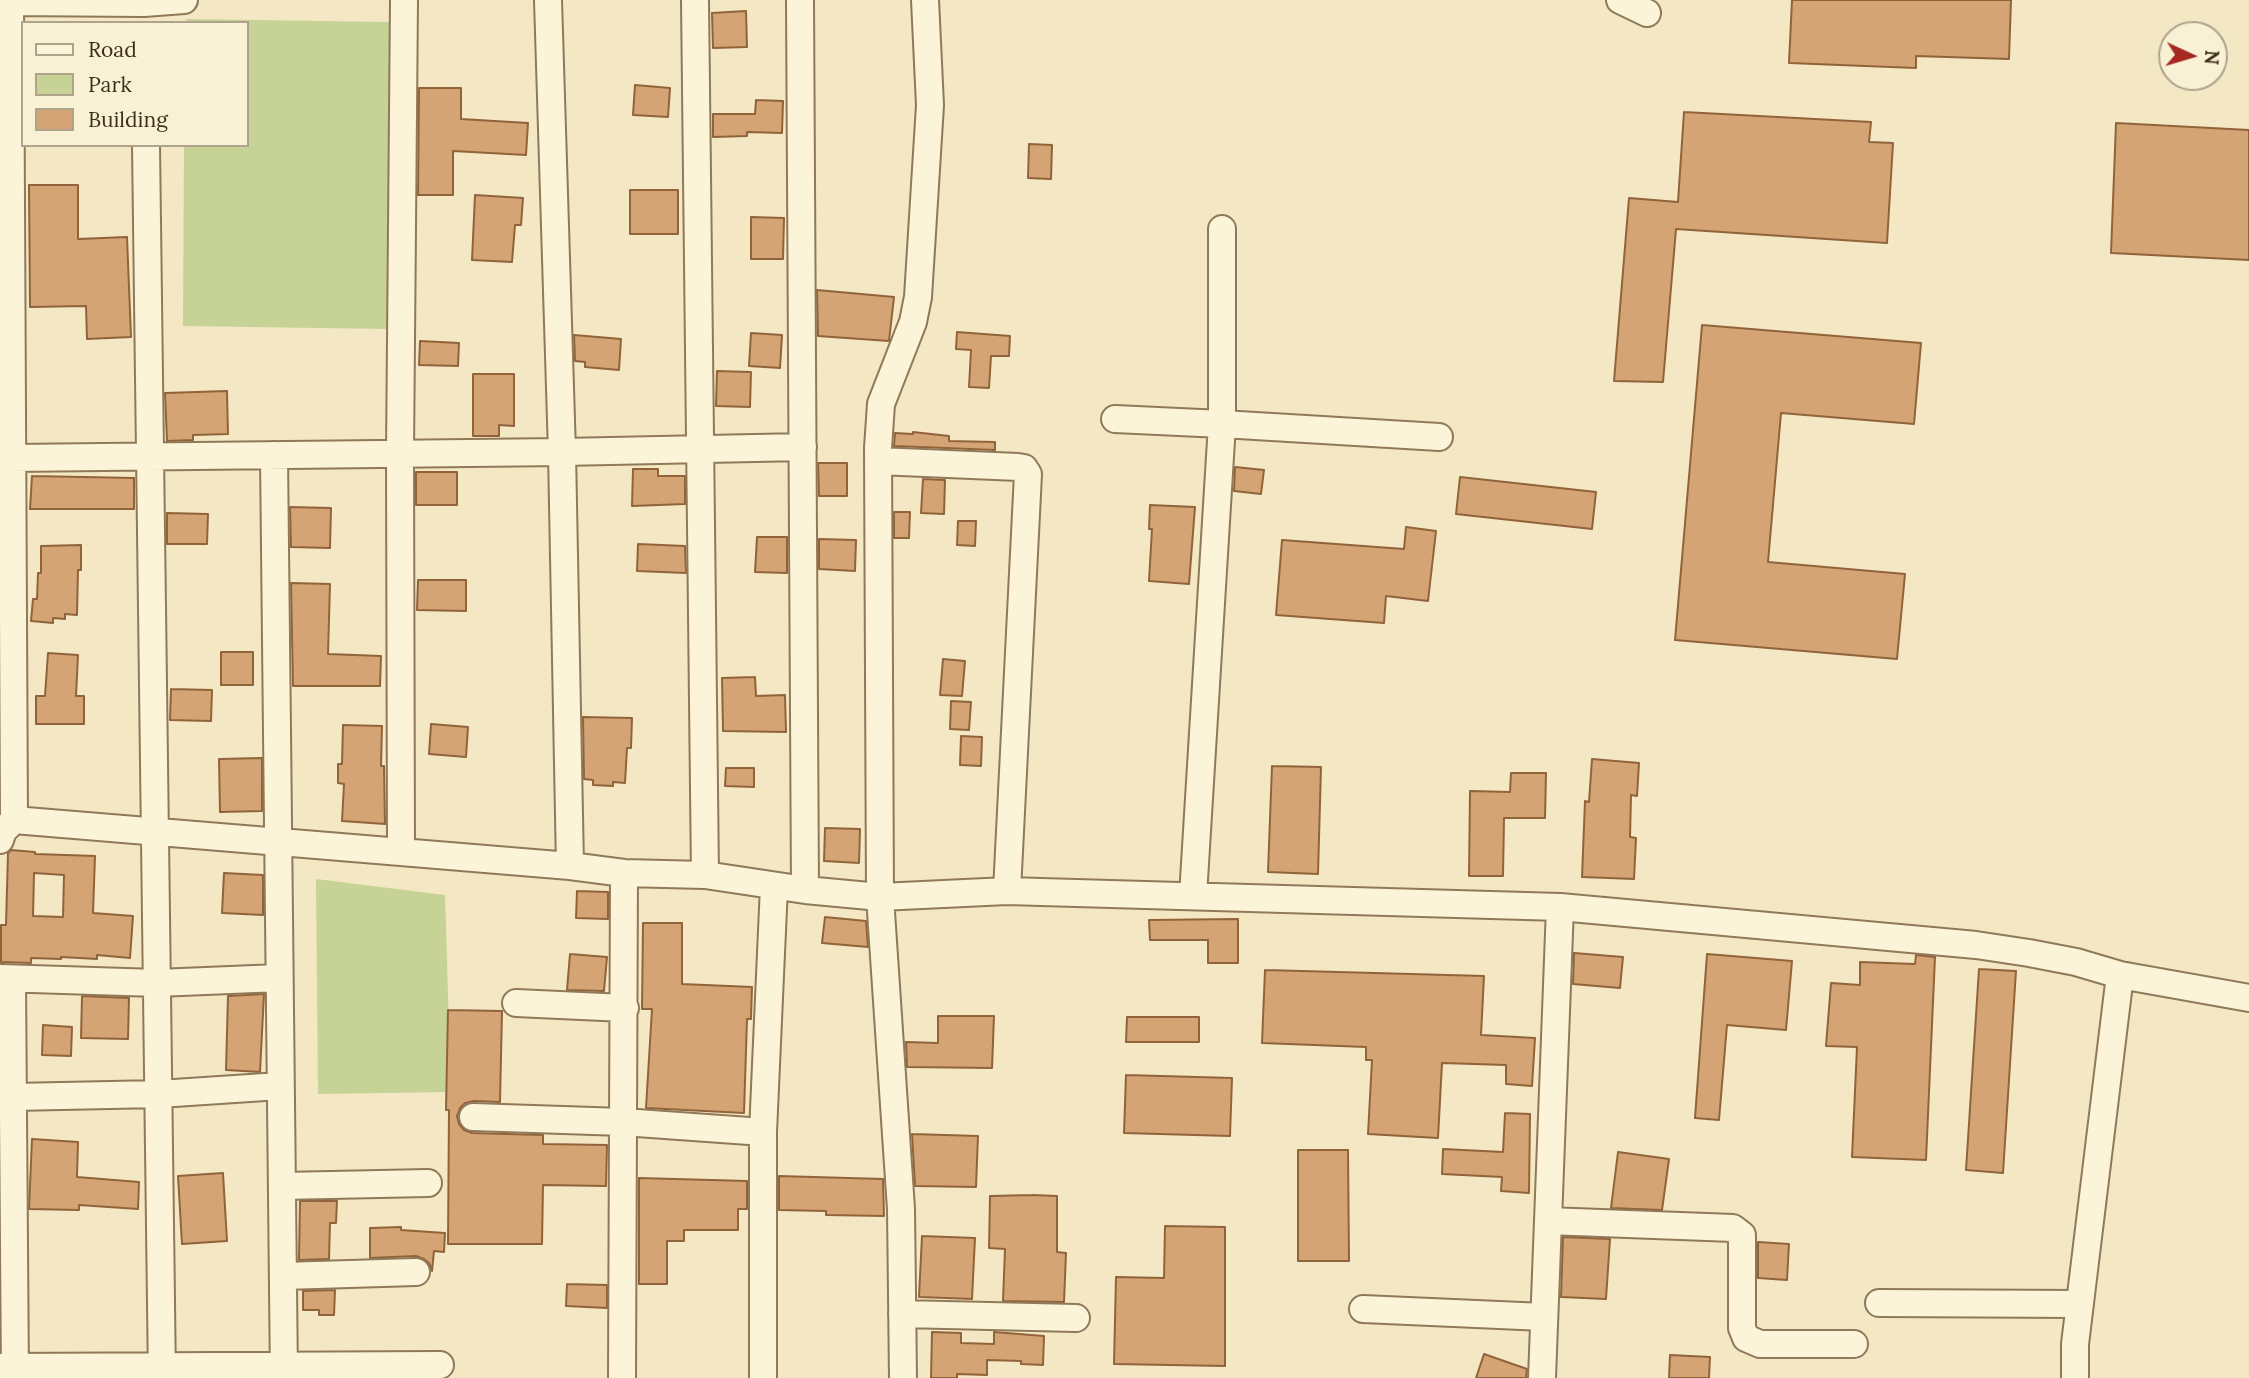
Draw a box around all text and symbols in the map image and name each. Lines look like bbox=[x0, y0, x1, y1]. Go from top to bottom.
legend bbox=[21, 21, 248, 147]
north arrow bbox=[2158, 21, 2228, 91]
text: Road bbox=[88, 36, 137, 63]
text: N bbox=[2199, 49, 2224, 65]
text: Park bbox=[88, 71, 132, 98]
text: Building bbox=[88, 106, 168, 133]

